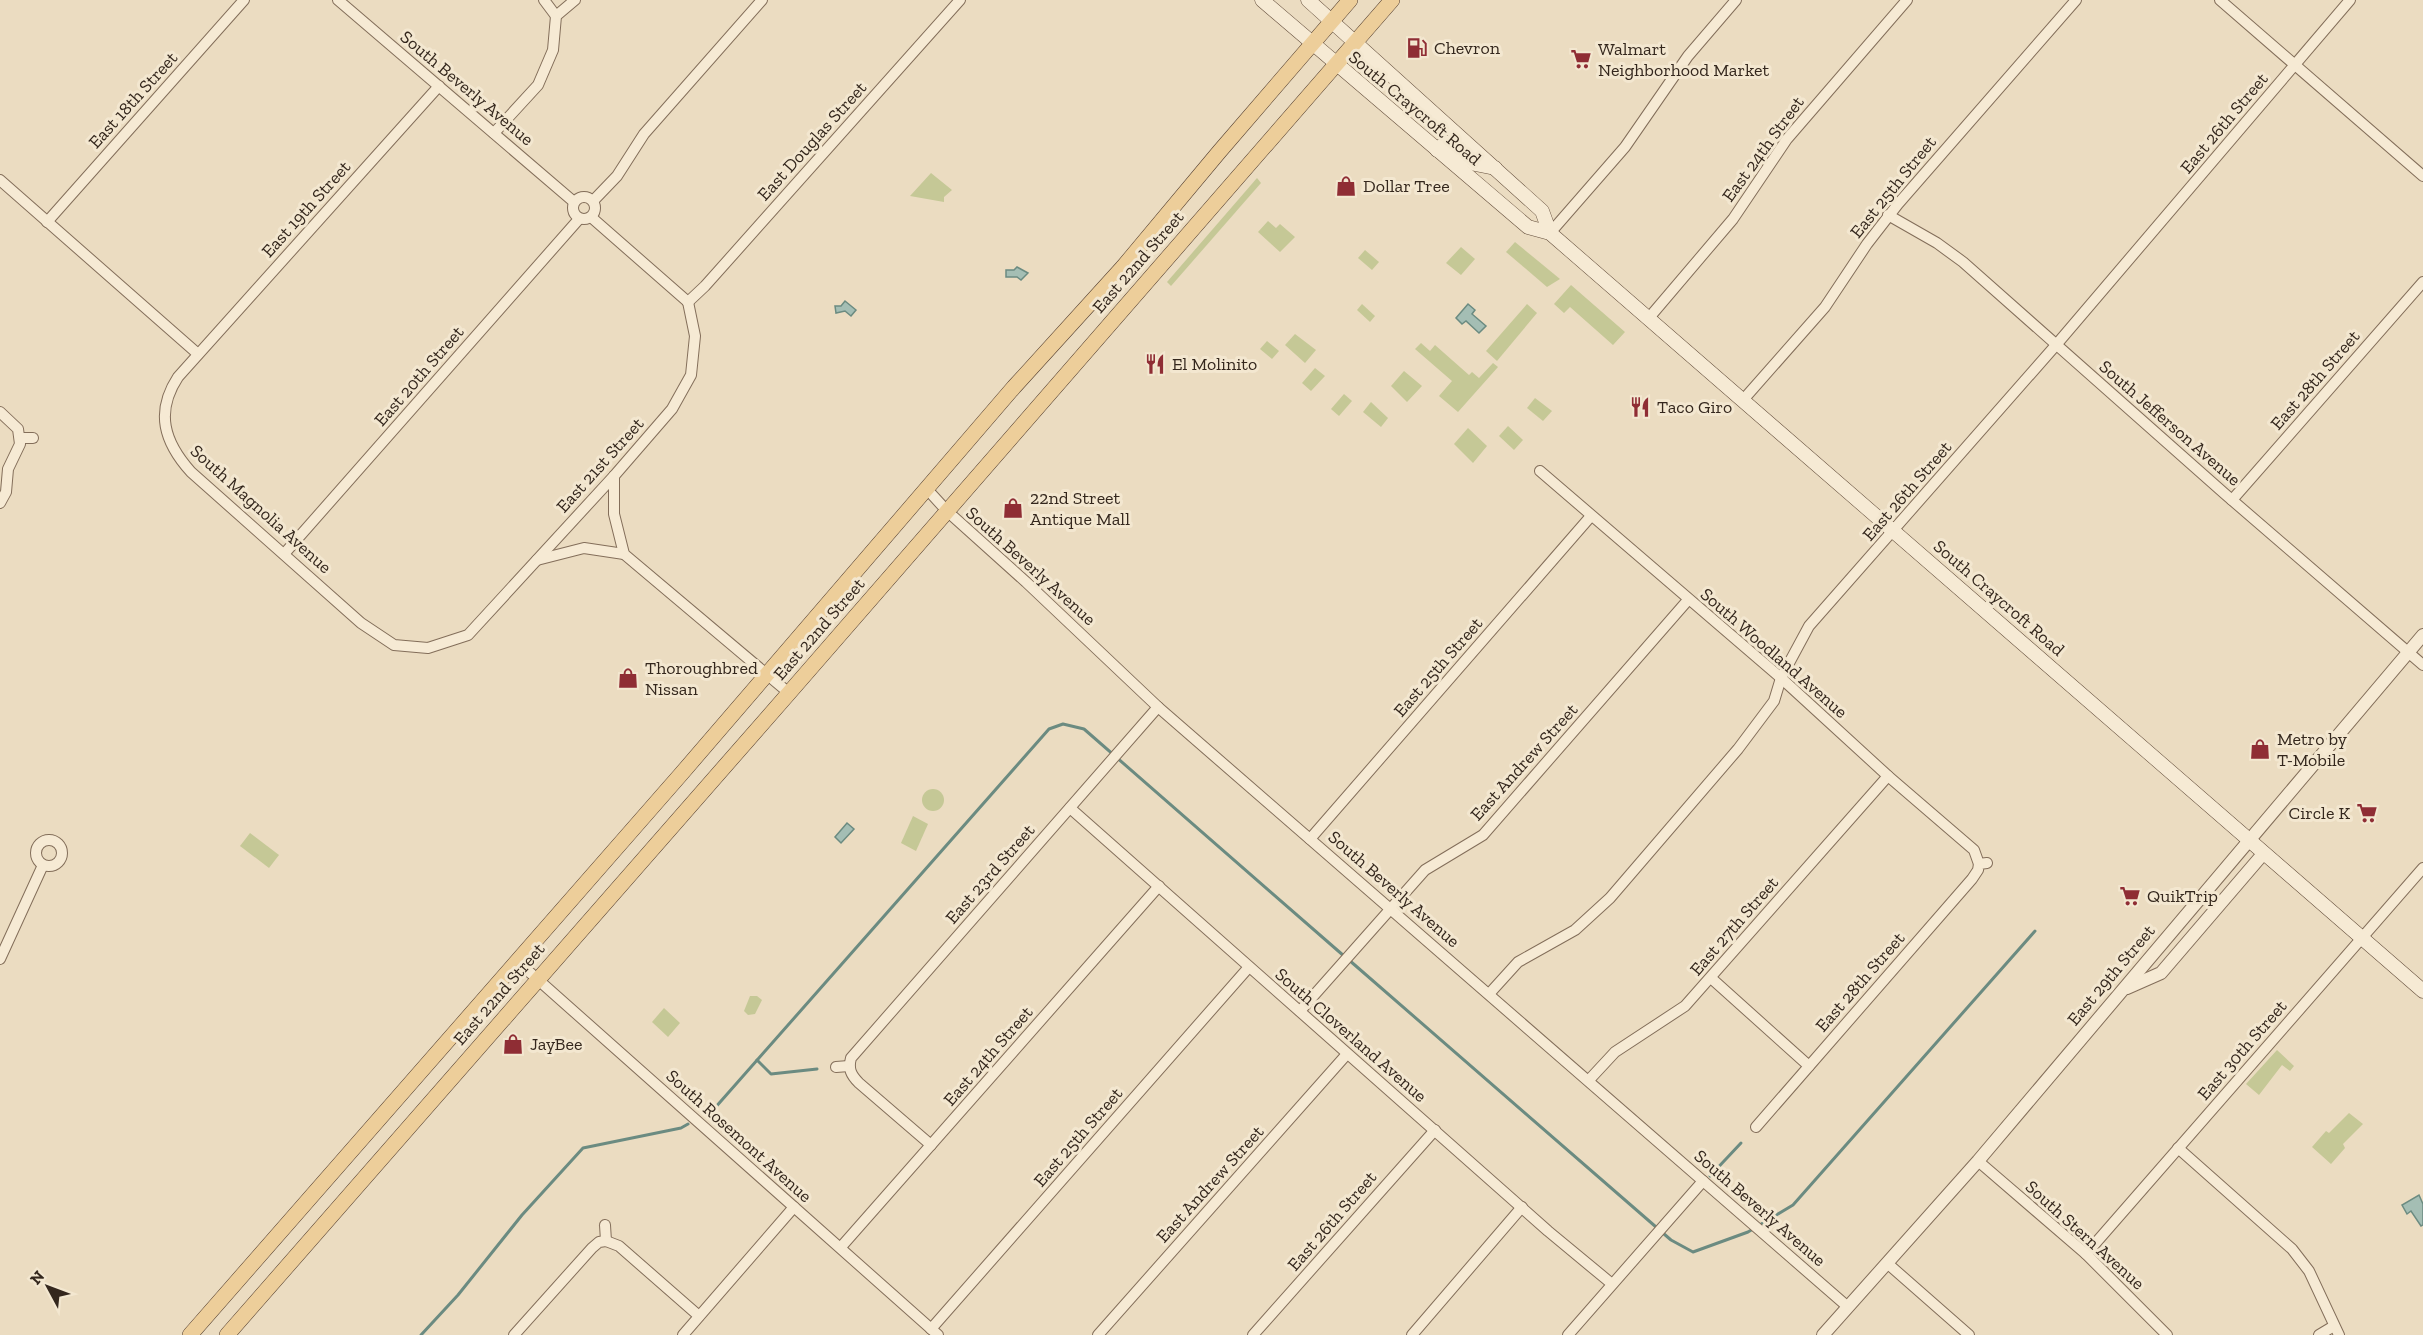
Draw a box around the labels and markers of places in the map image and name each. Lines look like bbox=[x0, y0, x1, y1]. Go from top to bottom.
fuel station icon: Chevron bbox=[1405, 36, 1429, 60]
place label: Chevron bbox=[1434, 37, 1501, 59]
place label: Walmart Neighborhood Market bbox=[1598, 38, 1770, 81]
supermarket icon: Walmart Neighborhood Market bbox=[1569, 47, 1593, 71]
shop icon: Dollar Tree bbox=[1334, 174, 1358, 198]
place label: Dollar Tree bbox=[1363, 175, 1450, 197]
restaurant icon: El Molinito bbox=[1143, 352, 1167, 376]
place label: El Molinito bbox=[1172, 353, 1257, 375]
restaurant icon: Taco Giro bbox=[1628, 395, 1652, 419]
place label: Taco Giro bbox=[1657, 396, 1732, 418]
place label: 22nd Street Antique Mall bbox=[1030, 487, 1130, 530]
shop icon: 22nd Street Antique Mall bbox=[1001, 496, 1025, 520]
place label: Thoroughbred Nissan bbox=[645, 657, 758, 700]
shop icon: Thoroughbred Nissan bbox=[616, 666, 640, 690]
place label: Metro by T-Mobile bbox=[2277, 728, 2348, 771]
shop icon: Metro by T-Mobile bbox=[2248, 737, 2272, 761]
supermarket icon: Circle K bbox=[2355, 801, 2379, 825]
place label: Circle K bbox=[2289, 802, 2350, 824]
supermarket icon: QuikTrip bbox=[2118, 884, 2142, 908]
place label: QuikTrip bbox=[2147, 885, 2218, 907]
shop icon: JayBee bbox=[501, 1032, 525, 1056]
place label: JayBee bbox=[530, 1033, 582, 1055]

